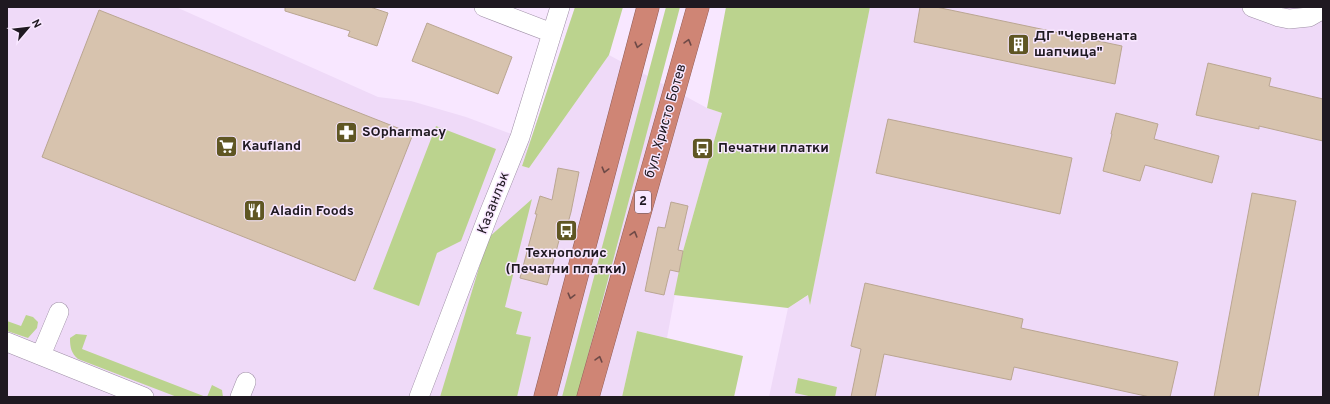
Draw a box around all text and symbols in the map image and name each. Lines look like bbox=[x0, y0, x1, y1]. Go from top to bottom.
north arrow bbox=[8, 8, 48, 48]
text: N bbox=[28, 17, 44, 31]
place label: ДГ "Червената шапчица" bbox=[1034, 28, 1137, 61]
building icon: ДГ "Червената шапчица" bbox=[1005, 31, 1031, 57]
one-way arrow bbox=[684, 39, 692, 45]
one-way arrow bbox=[634, 41, 643, 48]
street label: бул. Христо Ботев bbox=[642, 62, 690, 180]
pharmacy icon: SOpharmacy bbox=[334, 119, 360, 145]
place label: SOpharmacy bbox=[362, 124, 446, 141]
supermarket icon: Kaufland bbox=[214, 133, 240, 159]
bus stop icon: Печатни платки bbox=[689, 135, 715, 161]
place label: Kaufland bbox=[242, 138, 301, 155]
place label: Печатни платки bbox=[718, 140, 829, 157]
one-way arrow bbox=[601, 167, 609, 173]
street label: Казанлък bbox=[474, 169, 514, 237]
road number: 2 bbox=[635, 191, 651, 213]
restaurant icon: Aladin Foods bbox=[241, 198, 267, 224]
place label: Aladin Foods bbox=[270, 203, 354, 220]
bus stop icon: Технополис (Печатни платки) bbox=[553, 218, 579, 244]
one-way arrow bbox=[629, 231, 638, 238]
place label: Технополис (Печатни платки) bbox=[506, 245, 626, 278]
one-way arrow bbox=[568, 293, 576, 299]
one-way arrow bbox=[594, 356, 603, 363]

